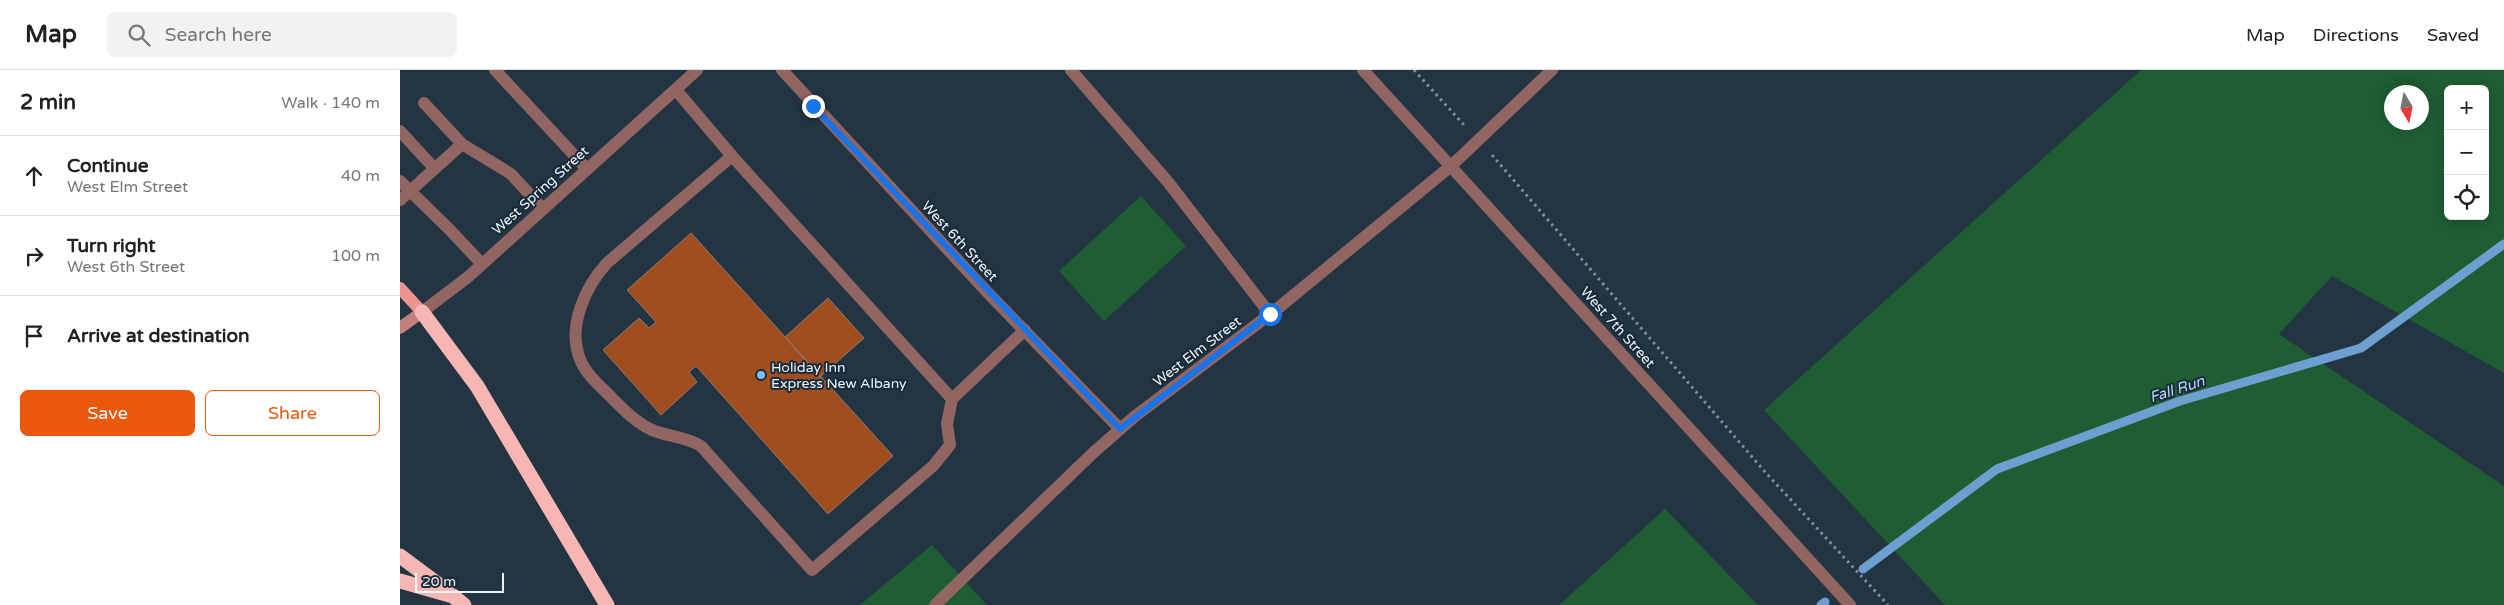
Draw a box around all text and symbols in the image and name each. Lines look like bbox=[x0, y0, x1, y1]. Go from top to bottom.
search box bbox=[107, 12, 457, 57]
text: Map bbox=[25, 20, 77, 49]
icon: search bbox=[125, 21, 153, 49]
text: Search here bbox=[165, 24, 272, 46]
text: Map bbox=[2246, 24, 2285, 46]
text: Directions bbox=[2313, 24, 2399, 46]
text: Saved bbox=[2427, 24, 2479, 46]
north arrow bbox=[2384, 85, 2429, 130]
map controls bbox=[2444, 85, 2489, 220]
button: + bbox=[2444, 85, 2489, 130]
text: 2 min bbox=[20, 90, 76, 115]
text: Walk · 140 m bbox=[281, 93, 380, 113]
route end bbox=[802, 95, 825, 118]
button: − bbox=[2444, 130, 2489, 175]
street label: West Spring Street bbox=[488, 142, 593, 238]
text: Continue bbox=[67, 155, 149, 177]
icon: ahead bbox=[20, 162, 48, 190]
text: 40 m bbox=[341, 166, 380, 186]
button: locate bbox=[2444, 175, 2489, 220]
text: West Elm Street bbox=[67, 177, 188, 197]
street label: West 6th Street bbox=[918, 198, 1002, 285]
text: Turn right bbox=[67, 235, 155, 257]
icon: right bbox=[20, 242, 48, 270]
text: 100 m bbox=[331, 246, 380, 266]
text: West 6th Street bbox=[67, 257, 185, 277]
street label: West 7th Street bbox=[1577, 283, 1659, 372]
route start bbox=[1259, 303, 1282, 326]
street label: West Elm Street bbox=[1150, 312, 1245, 390]
icon: arrive bbox=[20, 322, 48, 350]
text: Arrive at destination bbox=[67, 325, 250, 347]
place label: Holiday Inn Express New Albany bbox=[771, 359, 907, 392]
marker: Holiday Inn Express New Albany bbox=[755, 369, 767, 381]
water label: Fall Run bbox=[2147, 371, 2208, 406]
button: Save bbox=[20, 390, 195, 436]
button: Share bbox=[205, 390, 380, 436]
scale bar bbox=[415, 570, 504, 593]
text: 20 m bbox=[422, 573, 456, 590]

